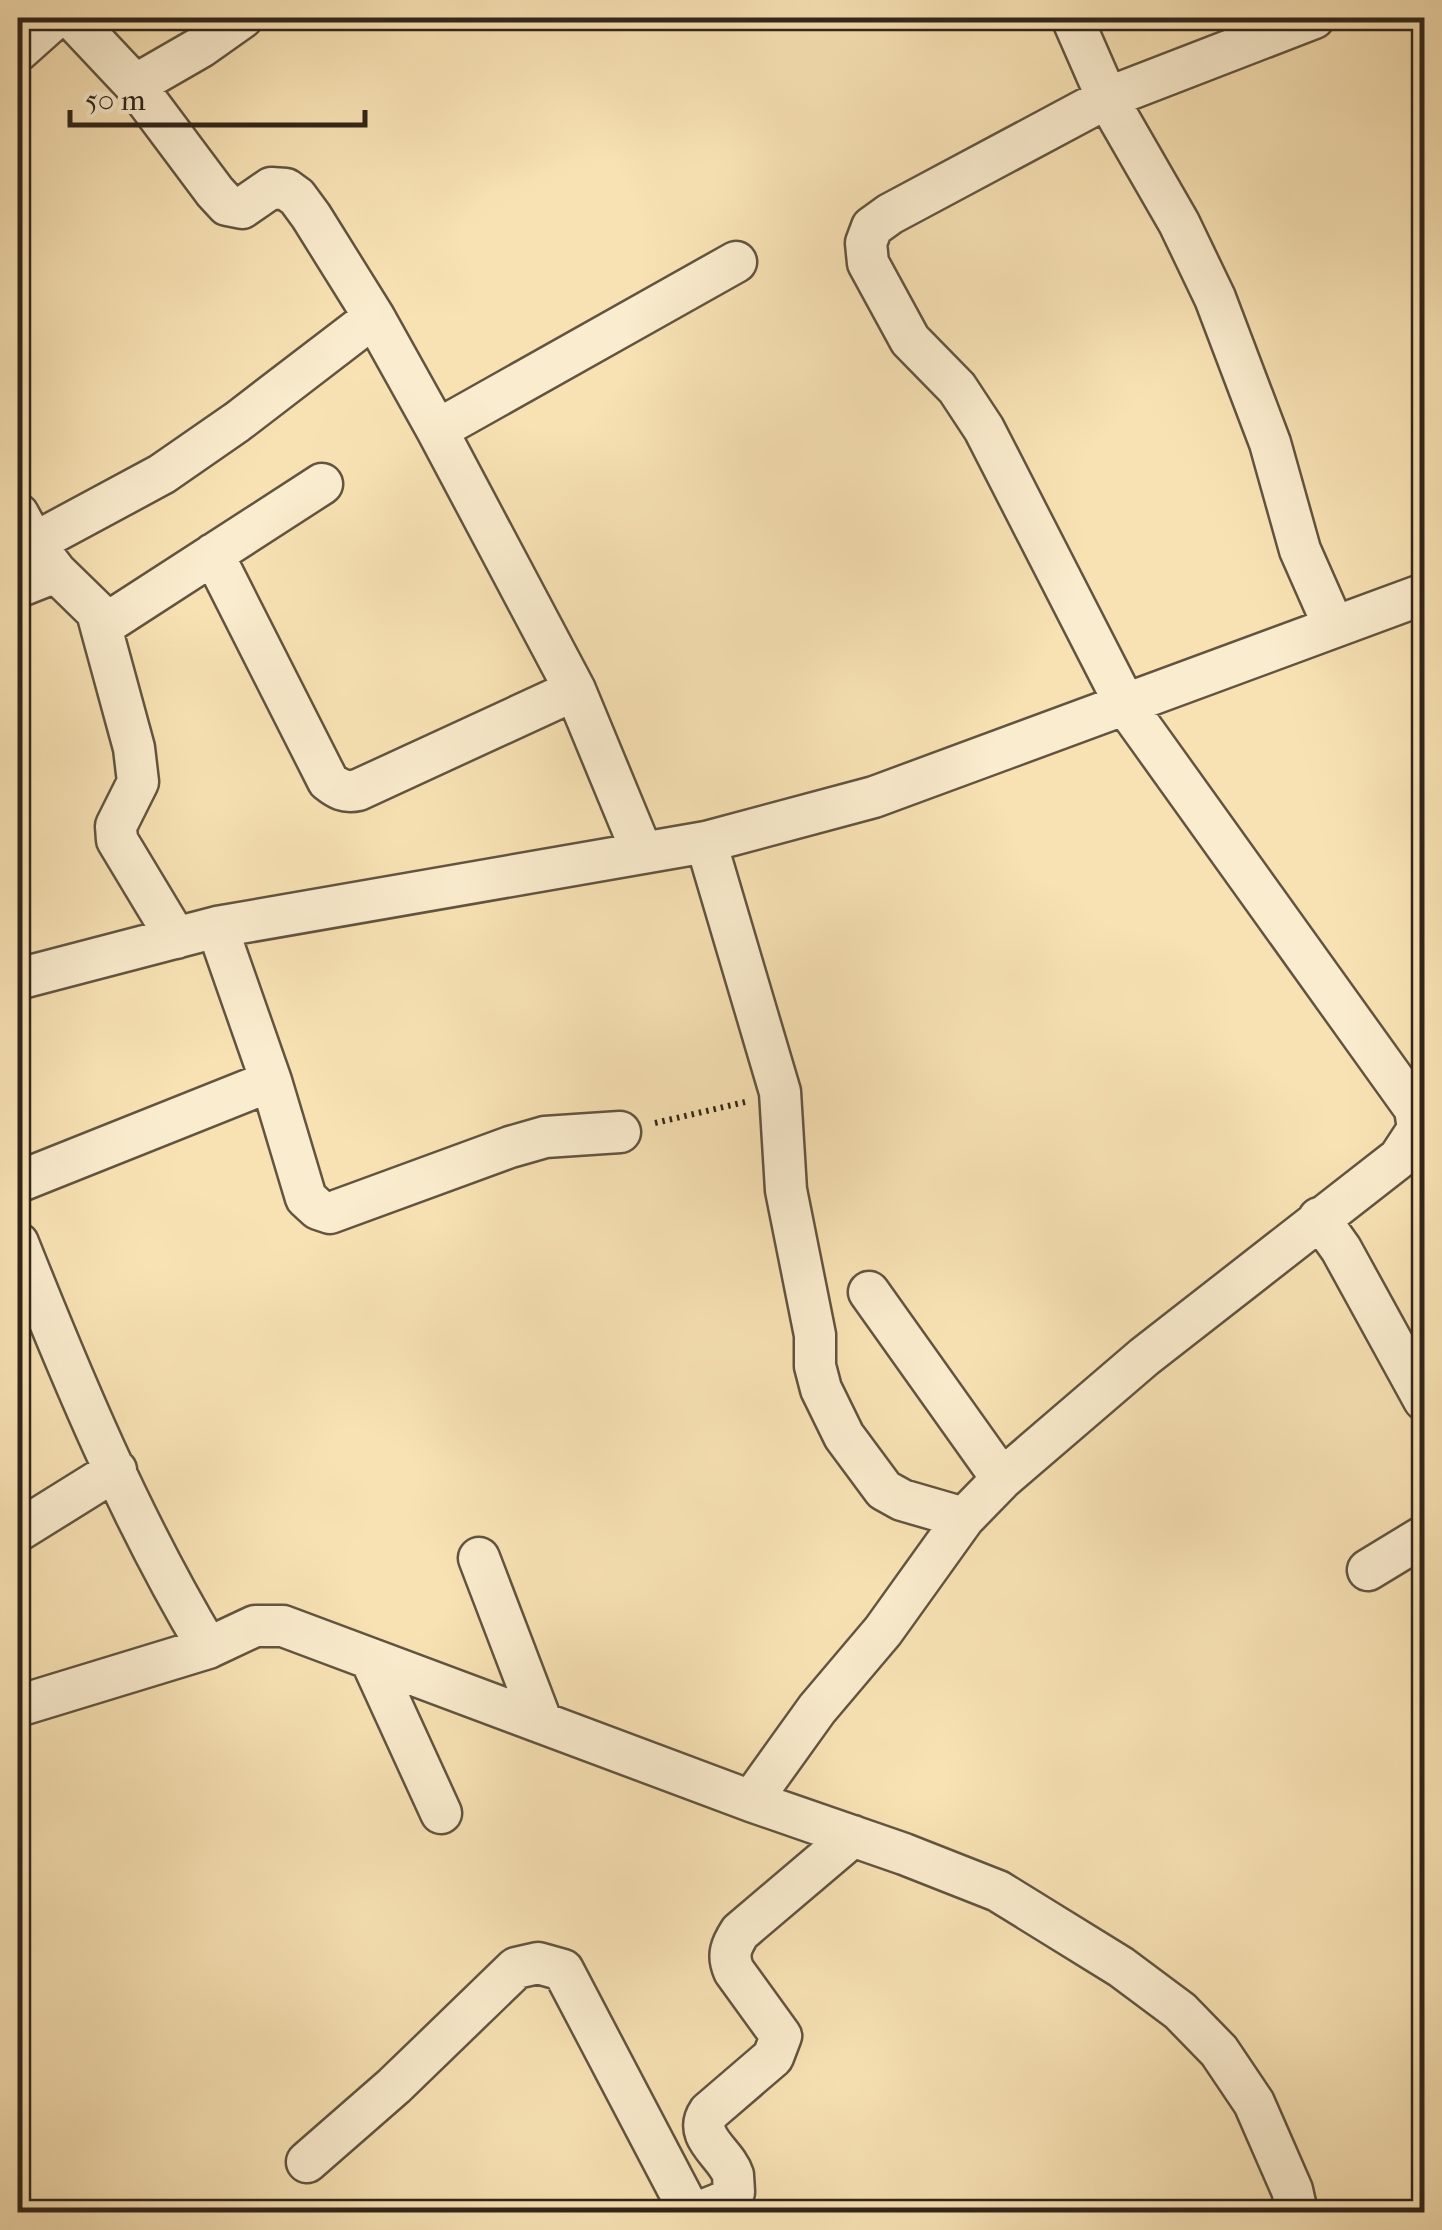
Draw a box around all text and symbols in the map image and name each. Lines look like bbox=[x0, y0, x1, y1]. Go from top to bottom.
scale bar bbox=[70, 65, 365, 127]
text: 50 m bbox=[85, 83, 146, 118]

